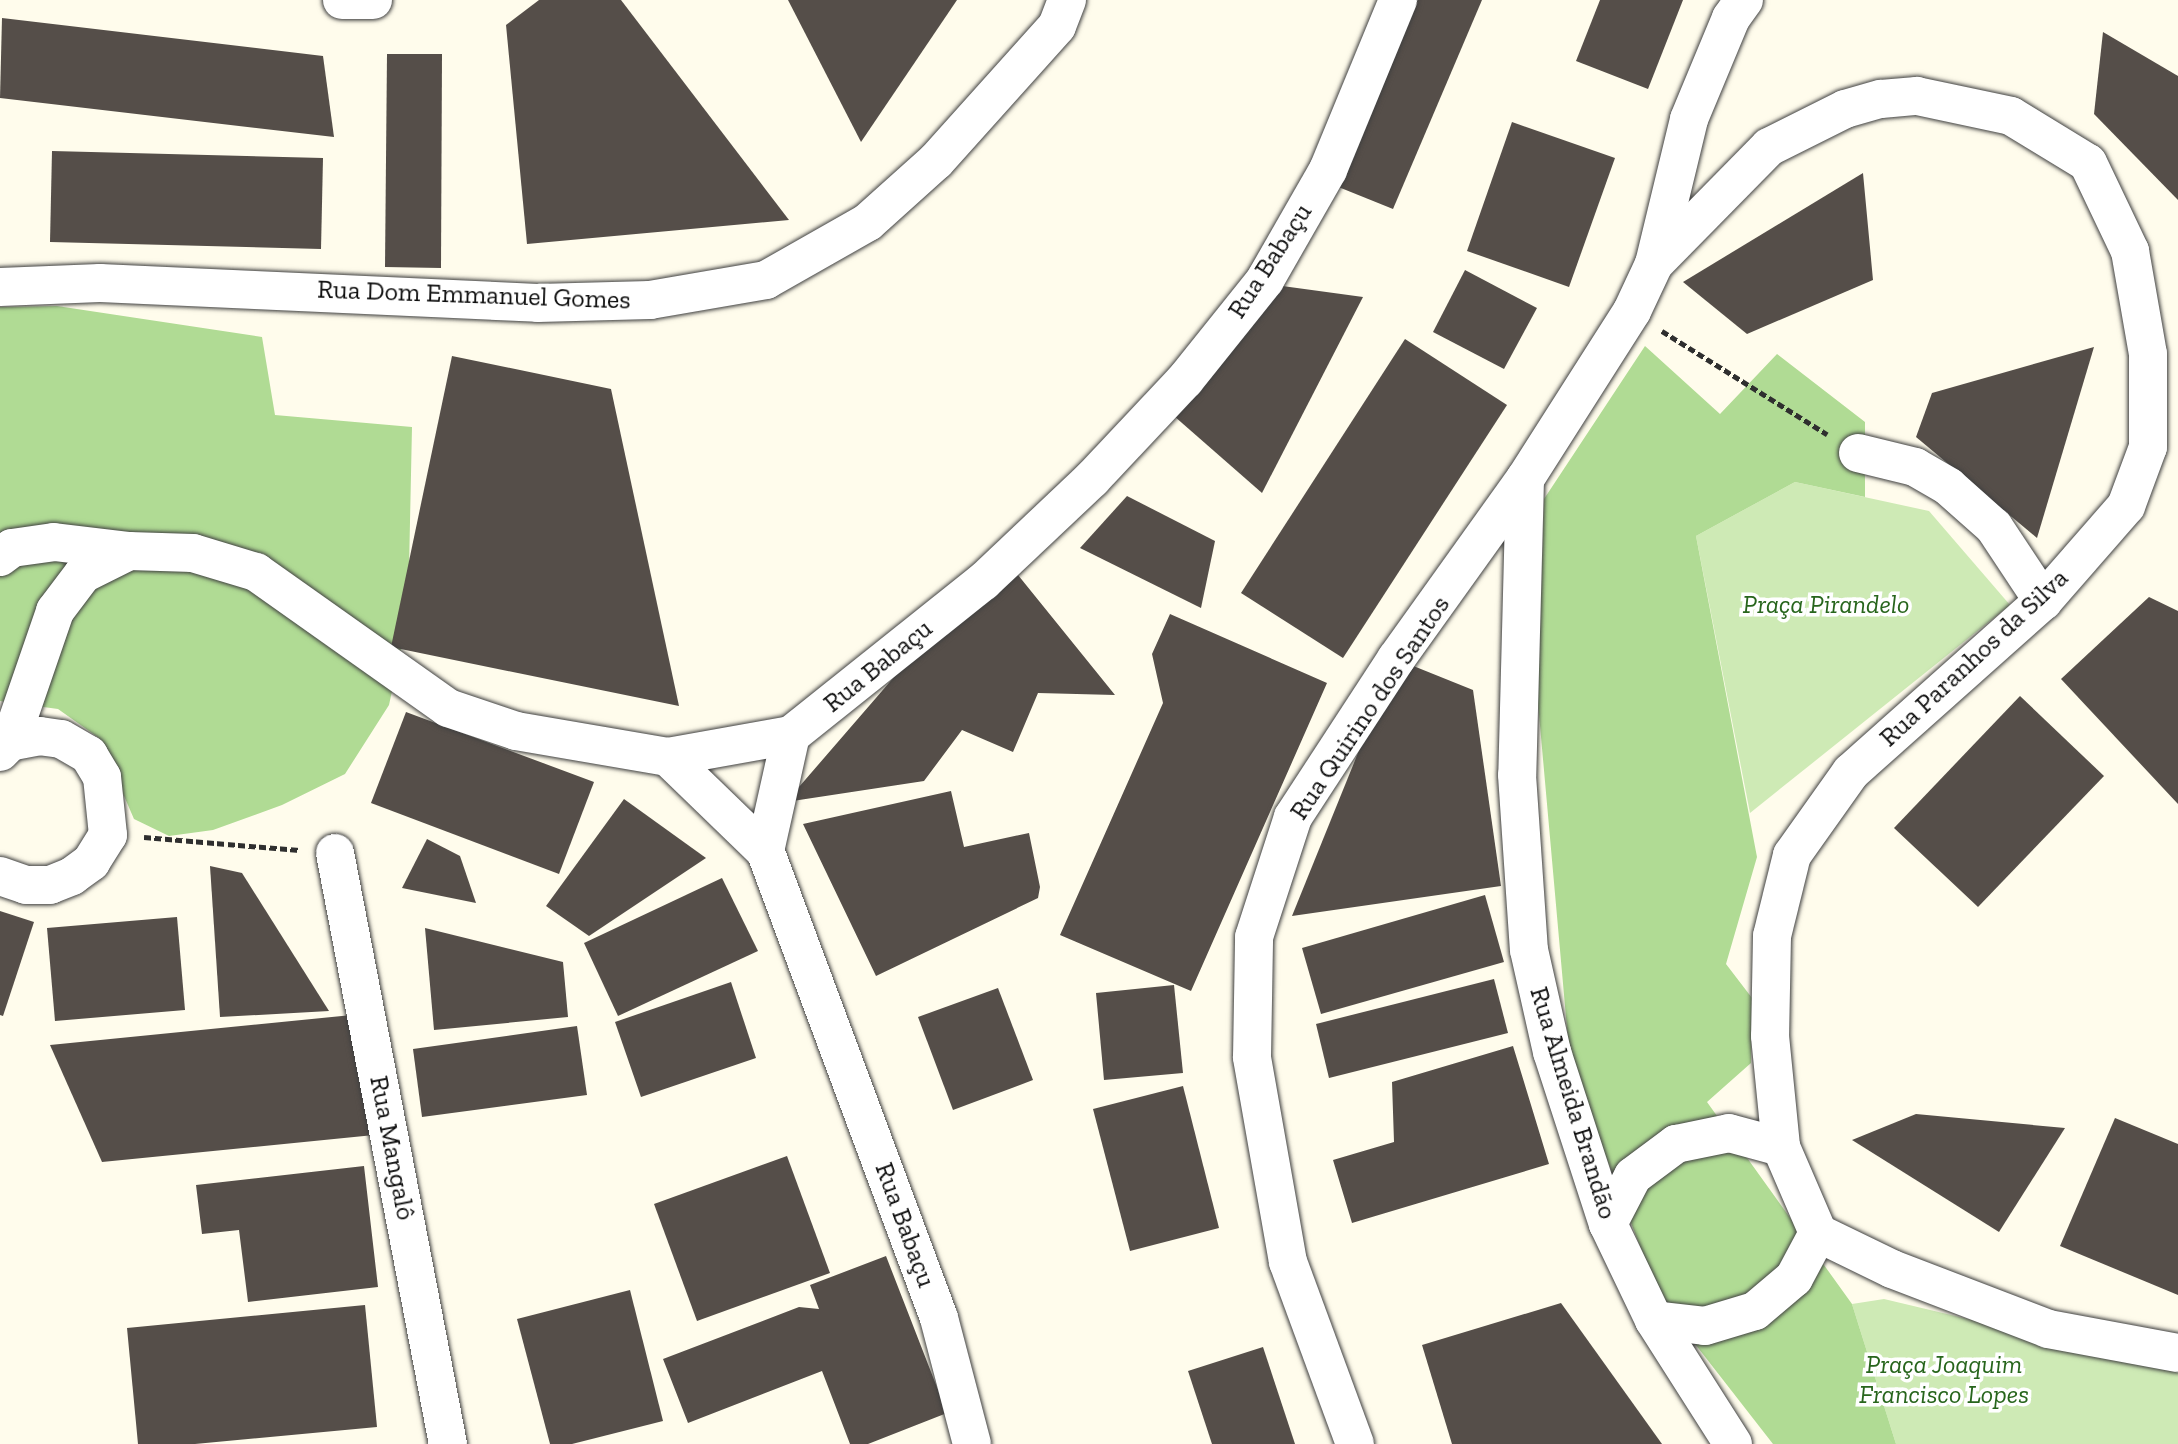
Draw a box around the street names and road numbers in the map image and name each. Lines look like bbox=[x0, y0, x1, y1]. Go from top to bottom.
street label: Rua Babaçu bbox=[1221, 198, 1319, 324]
street label: Rua Dom Emmanuel Gomes bbox=[317, 274, 631, 316]
street label: Rua Paranhos da Silva bbox=[1873, 563, 2075, 753]
street label: Rua Quirino dos Santos bbox=[1284, 590, 1456, 826]
street label: Rua Babaçu bbox=[818, 613, 938, 719]
street label: Rua Almeida Brandão bbox=[1523, 983, 1623, 1223]
street label: Rua Mangalô bbox=[363, 1073, 421, 1223]
street label: Rua Babaçu bbox=[868, 1158, 942, 1292]

